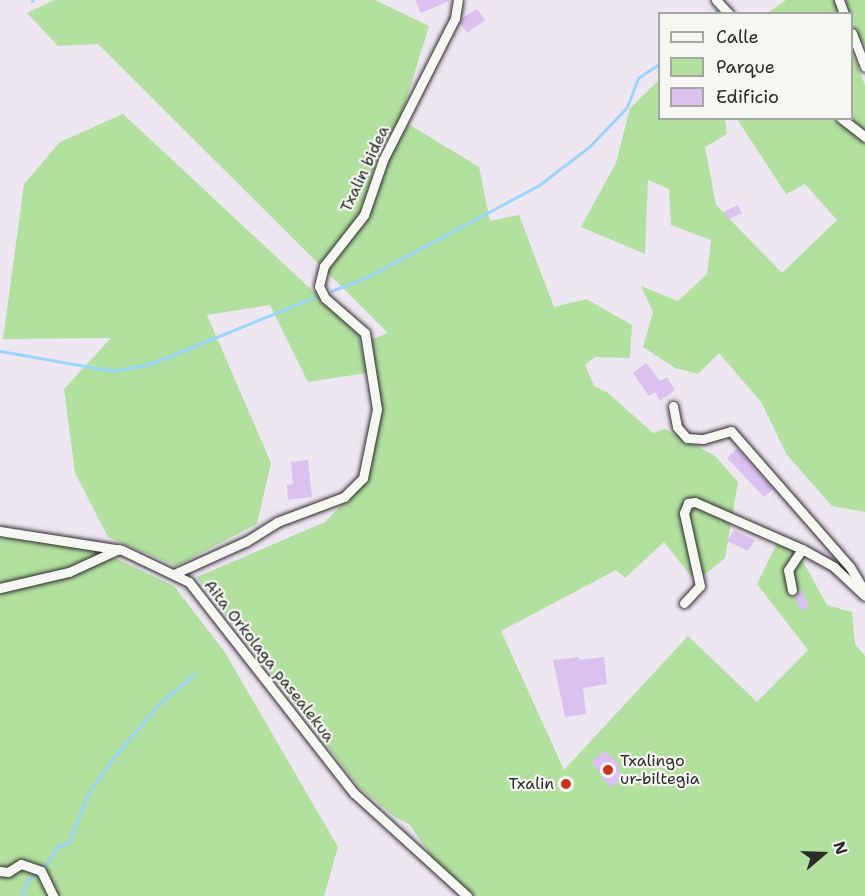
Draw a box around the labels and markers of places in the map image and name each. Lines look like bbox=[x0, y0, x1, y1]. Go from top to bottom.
place label: Txalingo ur-biltegia bbox=[620, 751, 700, 789]
marker: Txalingo ur-biltegia bbox=[601, 763, 615, 777]
place label: Txalin bbox=[509, 774, 554, 794]
marker: Txalin bbox=[559, 777, 573, 791]

